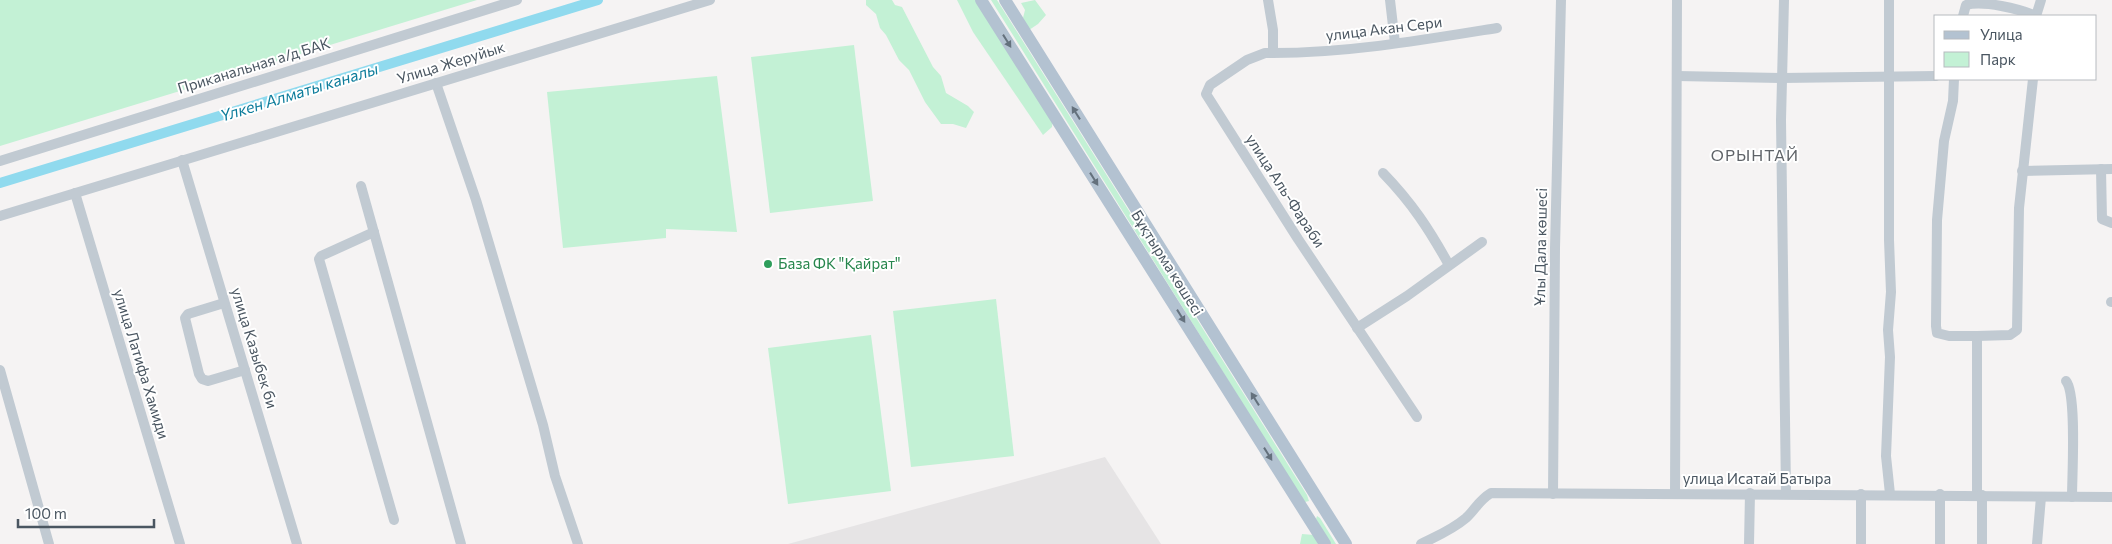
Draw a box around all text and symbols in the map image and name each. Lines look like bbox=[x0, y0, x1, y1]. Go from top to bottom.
street label: улица Акан Сери bbox=[1325, 12, 1443, 44]
legend bbox=[1934, 15, 2097, 80]
text: Улица bbox=[1980, 25, 2022, 43]
street label: Приканальная а/д БАК bbox=[175, 33, 332, 97]
one-way arrow bbox=[1003, 35, 1012, 48]
street label: Улица Жеруйык bbox=[395, 37, 507, 87]
text: Парк bbox=[1980, 50, 2016, 68]
water label: Үлкен Алматы каналы bbox=[217, 58, 381, 125]
one-way arrow bbox=[1072, 106, 1081, 119]
street label: улица Аль-Фараби bbox=[1242, 130, 1329, 251]
district label: ОРЫНТАЙ bbox=[1711, 145, 1799, 164]
one-way arrow bbox=[1089, 172, 1099, 185]
street label: Ұлы Дала көшесі bbox=[1530, 188, 1550, 306]
street label: Бұқтырма көшесі bbox=[1128, 206, 1208, 319]
place label: База ФК "Қайрат" bbox=[778, 254, 901, 272]
marker: База ФК "Қайрат" bbox=[762, 258, 774, 270]
street label: улица Казыбек би bbox=[228, 285, 282, 410]
street label: улица Латифа Хамиди bbox=[111, 287, 173, 441]
one-way arrow bbox=[1176, 309, 1186, 323]
one-way arrow bbox=[1250, 393, 1259, 406]
one-way arrow bbox=[1263, 447, 1272, 460]
street label: улица Исатай Батыра bbox=[1683, 469, 1831, 487]
scale bar bbox=[18, 496, 154, 528]
text: 100 m bbox=[25, 504, 67, 522]

